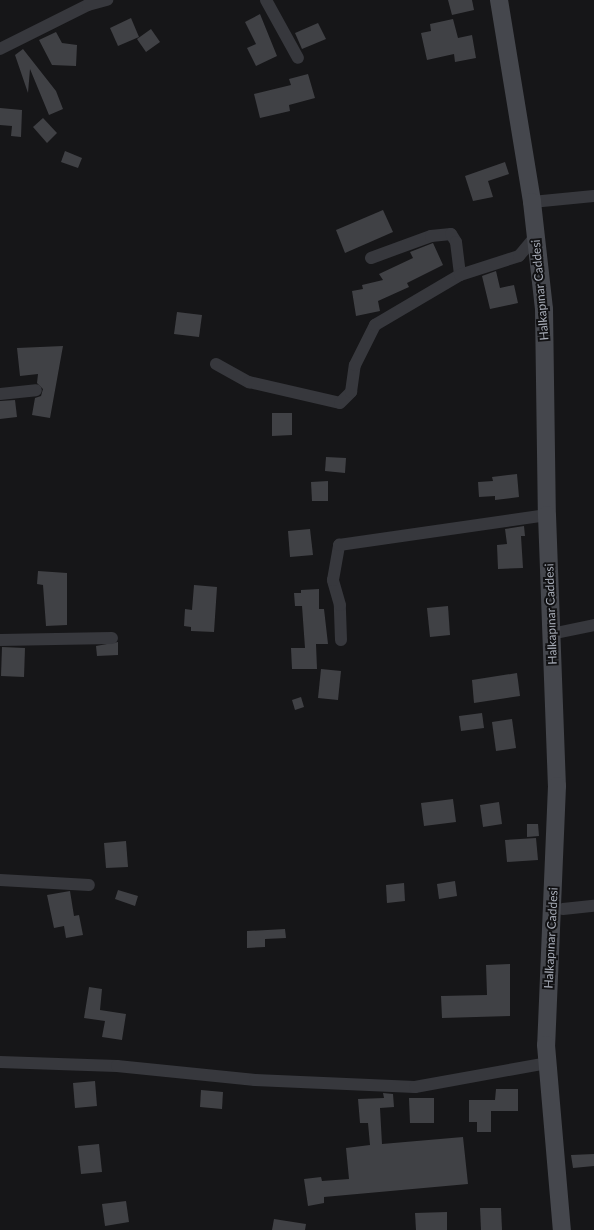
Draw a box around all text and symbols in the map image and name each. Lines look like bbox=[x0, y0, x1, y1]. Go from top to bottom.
street label: Halkapınar Caddesi bbox=[528, 239, 552, 341]
street label: Halkapınar Caddesi bbox=[542, 563, 560, 665]
street label: Halkapınar Caddesi bbox=[541, 887, 561, 989]

